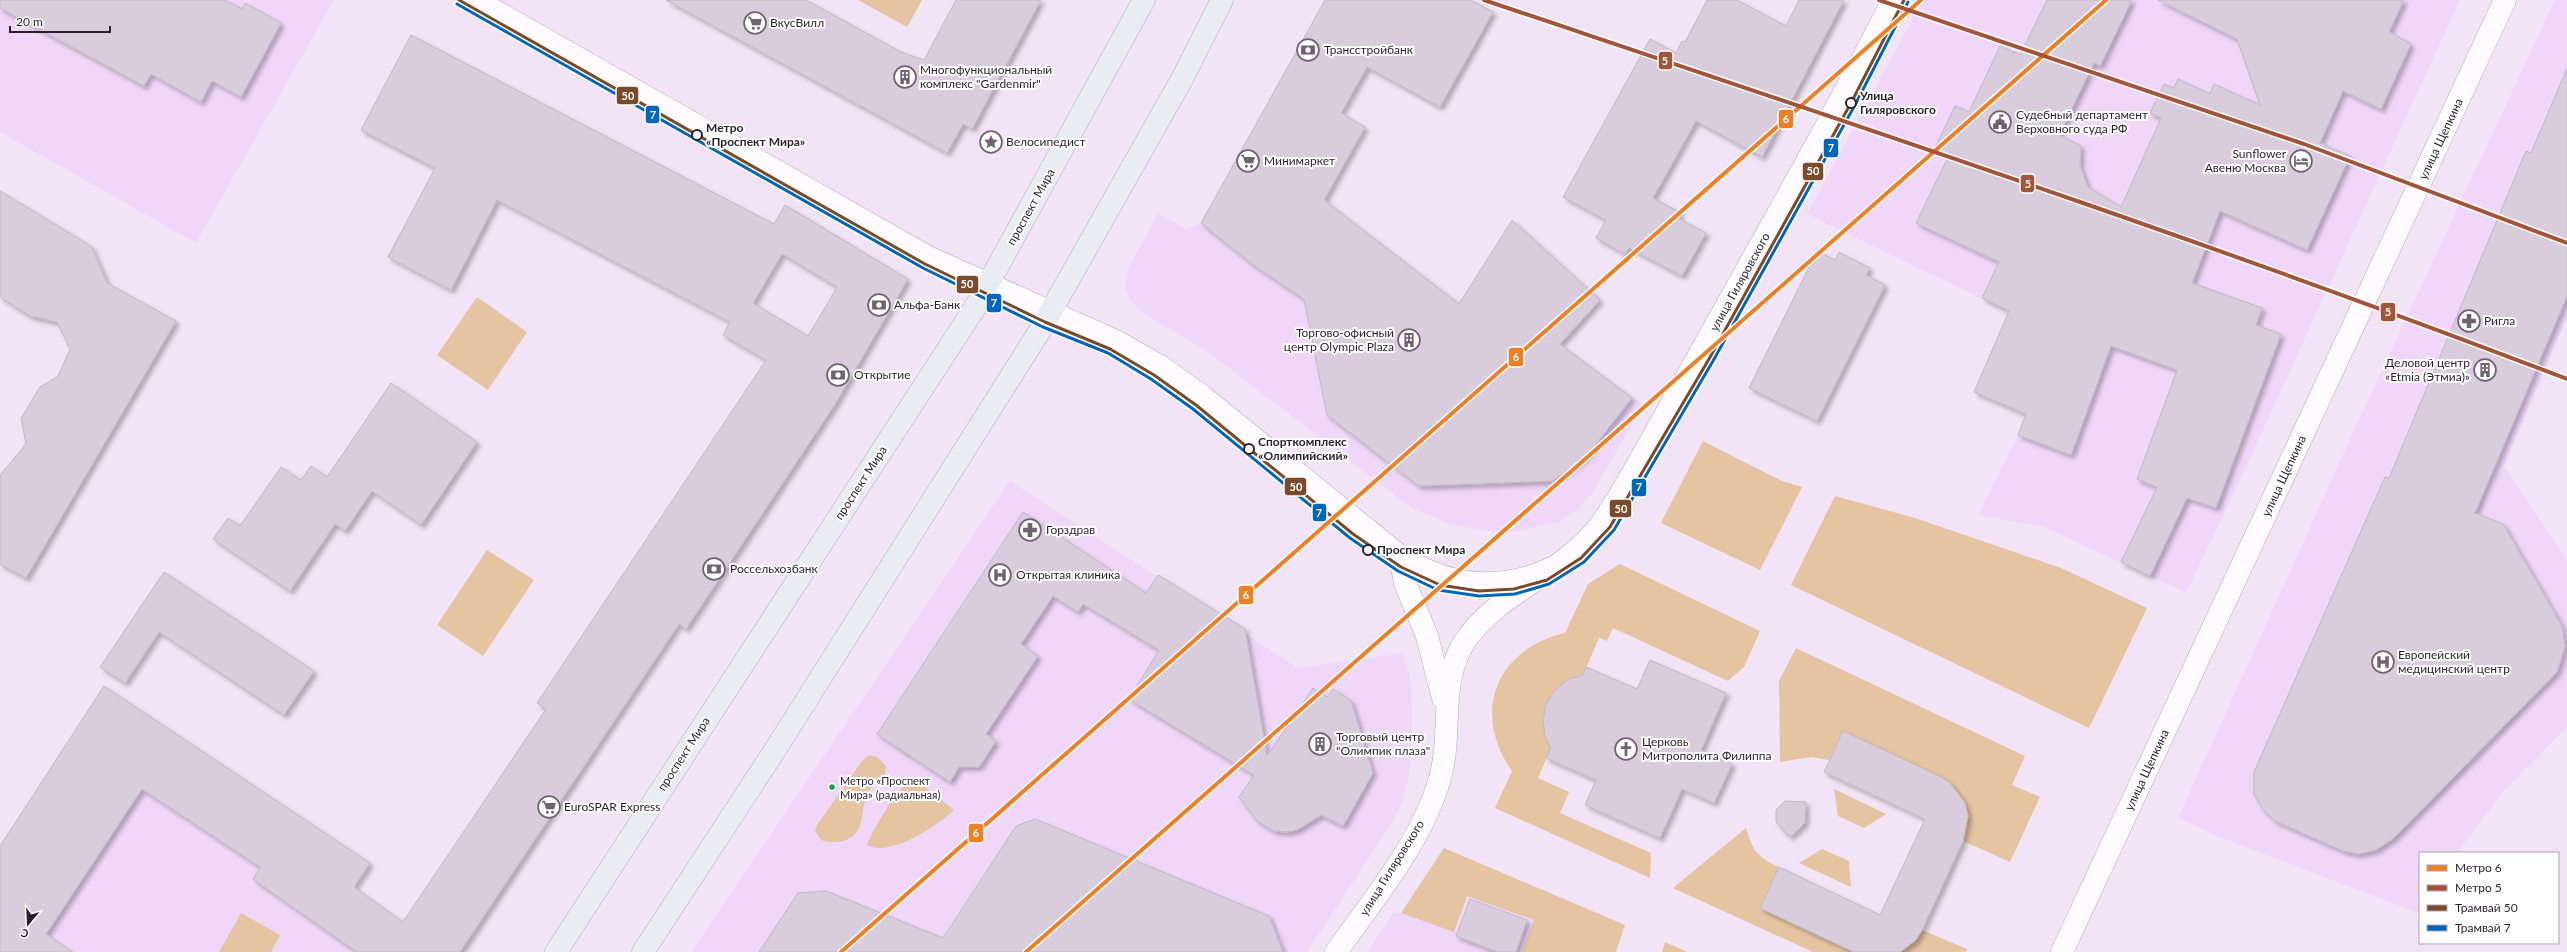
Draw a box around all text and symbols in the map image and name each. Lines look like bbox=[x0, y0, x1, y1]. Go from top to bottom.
scale bar bbox=[10, 8, 110, 34]
supermarket icon: ВкусВилл bbox=[742, 10, 768, 36]
text: 20 m bbox=[16, 14, 43, 29]
place label: ВкусВилл bbox=[770, 15, 824, 30]
bank icon: Трансстройбанк bbox=[1295, 37, 1321, 63]
place label: Трансстройбанк bbox=[1324, 42, 1414, 57]
line badge: 5 bbox=[1658, 51, 1673, 70]
text: 5 bbox=[1662, 54, 1668, 67]
place label: Многофункциональный комплекс "Gardenmir" bbox=[920, 62, 1052, 91]
building icon: Многофункциональный комплекс "Gardenmir" bbox=[892, 64, 918, 90]
line badge: 50 bbox=[616, 86, 639, 105]
place label: Улица Гиляровского bbox=[1859, 88, 1936, 117]
text: 50 bbox=[622, 89, 635, 102]
street label: улица Щепкина bbox=[2415, 96, 2466, 182]
marker: Улица Гиляровского bbox=[1845, 97, 1857, 109]
line badge: 7 bbox=[645, 105, 660, 124]
place label: Судебный департамент Верховного суда РФ bbox=[2016, 107, 2148, 136]
text: 7 bbox=[650, 108, 656, 121]
line badge: 6 bbox=[1778, 109, 1794, 129]
public building icon: Судебный департамент Верховного суда РФ bbox=[1987, 109, 2013, 135]
text: 6 bbox=[1783, 112, 1790, 125]
place label: Метро «Проспект Мира» bbox=[706, 120, 805, 149]
marker: Метро «Проспект Мира» bbox=[691, 129, 703, 141]
place icon: Велосипедист bbox=[978, 129, 1004, 155]
place label: Велосипедист bbox=[1006, 134, 1086, 149]
line badge: 7 bbox=[1823, 138, 1839, 158]
text: 7 bbox=[1828, 141, 1834, 154]
place label: Sunflower Авеню Москва bbox=[2205, 146, 2287, 175]
supermarket icon: Минимаркет bbox=[1235, 148, 1261, 174]
hotel icon: Sunflower Авеню Москва bbox=[2288, 148, 2314, 174]
place label: Минимаркет bbox=[1264, 153, 1335, 168]
line badge: 50 bbox=[1802, 162, 1824, 181]
text: 50 bbox=[1807, 164, 1820, 177]
street label: проспект Мира bbox=[1003, 166, 1058, 248]
line badge: 5 bbox=[2020, 174, 2035, 193]
text: 5 bbox=[2025, 177, 2031, 190]
street label: улица Гиляровского bbox=[1706, 230, 1773, 334]
line badge: 50 bbox=[956, 275, 979, 294]
text: 50 bbox=[961, 277, 974, 290]
bank icon: Альфа-Банк bbox=[866, 292, 892, 318]
line badge: 7 bbox=[986, 293, 1002, 313]
text: 7 bbox=[991, 296, 997, 309]
place label: Альфа-Банк bbox=[894, 297, 961, 312]
line badge: 5 bbox=[2380, 302, 2396, 322]
text: 5 bbox=[2385, 305, 2391, 318]
pharmacy icon: Ригла bbox=[2456, 308, 2482, 334]
place label: Ригла bbox=[2484, 313, 2515, 328]
place label: Торгово-офисный центр Olympic Plaza bbox=[1284, 325, 1394, 354]
building icon: Торгово-офисный центр Olympic Plaza bbox=[1396, 327, 1422, 353]
line badge: 6 bbox=[1508, 347, 1524, 367]
text: 6 bbox=[1513, 350, 1520, 363]
place label: Деловой центр «Etmia (Этмиа)» bbox=[2385, 355, 2470, 384]
building icon: Деловой центр «Etmia (Этмиа)» bbox=[2472, 357, 2498, 383]
bank icon: Открытие bbox=[825, 362, 851, 388]
place label: Открытие bbox=[854, 367, 911, 382]
street label: улица Щепкина bbox=[2258, 433, 2309, 519]
place label: Спорткомплекс «Олимпийский» bbox=[1258, 434, 1348, 463]
street label: проспект Мира bbox=[831, 443, 890, 522]
marker: Спорткомплекс «Олимпийский» bbox=[1243, 443, 1255, 455]
line badge: 50 bbox=[1284, 477, 1307, 496]
line badge: 7 bbox=[1631, 478, 1647, 497]
text: 50 bbox=[1290, 480, 1303, 493]
text: 7 bbox=[1636, 480, 1642, 493]
line badge: 50 bbox=[1609, 499, 1632, 518]
text: 50 bbox=[1615, 502, 1628, 515]
line badge: 7 bbox=[1312, 503, 1327, 522]
text: 7 bbox=[1316, 506, 1322, 519]
pharmacy icon: Горздрав bbox=[1017, 517, 1043, 543]
place label: Горздрав bbox=[1046, 522, 1095, 537]
place label: Проспект Мира bbox=[1377, 542, 1465, 557]
marker: Проспект Мира bbox=[1362, 544, 1374, 556]
bank icon: Россельхозбанк bbox=[701, 556, 727, 582]
place label: Россельхозбанк bbox=[730, 561, 818, 576]
hospital icon: Открытая клиника bbox=[987, 562, 1013, 588]
place label: Открытая клиника bbox=[1016, 567, 1120, 582]
line badge: 6 bbox=[1238, 585, 1254, 605]
text: 6 bbox=[1243, 588, 1250, 601]
place label: Европейский медицинский центр bbox=[2398, 647, 2510, 676]
hospital icon: Европейский медицинский центр bbox=[2370, 649, 2396, 675]
street label: проспект Мира bbox=[654, 714, 713, 793]
street label: улица Щепкина bbox=[2121, 727, 2172, 813]
place label: Торговый центр "Олимпик плаза" bbox=[1336, 729, 1430, 758]
building icon: Торговый центр "Олимпик плаза" bbox=[1307, 731, 1333, 757]
place label: Церковь Митрополита Филиппа bbox=[1642, 734, 1772, 763]
church icon: Церковь Митрополита Филиппа bbox=[1613, 736, 1639, 762]
place label: Метро «Проспект Мира» (радиальная) bbox=[840, 774, 940, 801]
marker: Метро «Проспект Мира» (радиальная) bbox=[827, 782, 837, 792]
supermarket icon: EuroSPAR Express bbox=[536, 794, 562, 820]
place label: EuroSPAR Express bbox=[564, 799, 660, 814]
street label: улица Гиляровского bbox=[1356, 817, 1427, 918]
line badge: 6 bbox=[968, 823, 984, 843]
text: 6 bbox=[973, 826, 980, 839]
legend bbox=[2419, 852, 2559, 944]
text: Метро 6 bbox=[2455, 860, 2502, 875]
text: Метро 5 bbox=[2455, 880, 2502, 895]
text: Трамвай 50 bbox=[2455, 900, 2518, 915]
north arrow bbox=[8, 904, 48, 944]
text: Трамвай 7 bbox=[2455, 920, 2511, 935]
text: С bbox=[18, 926, 30, 941]

